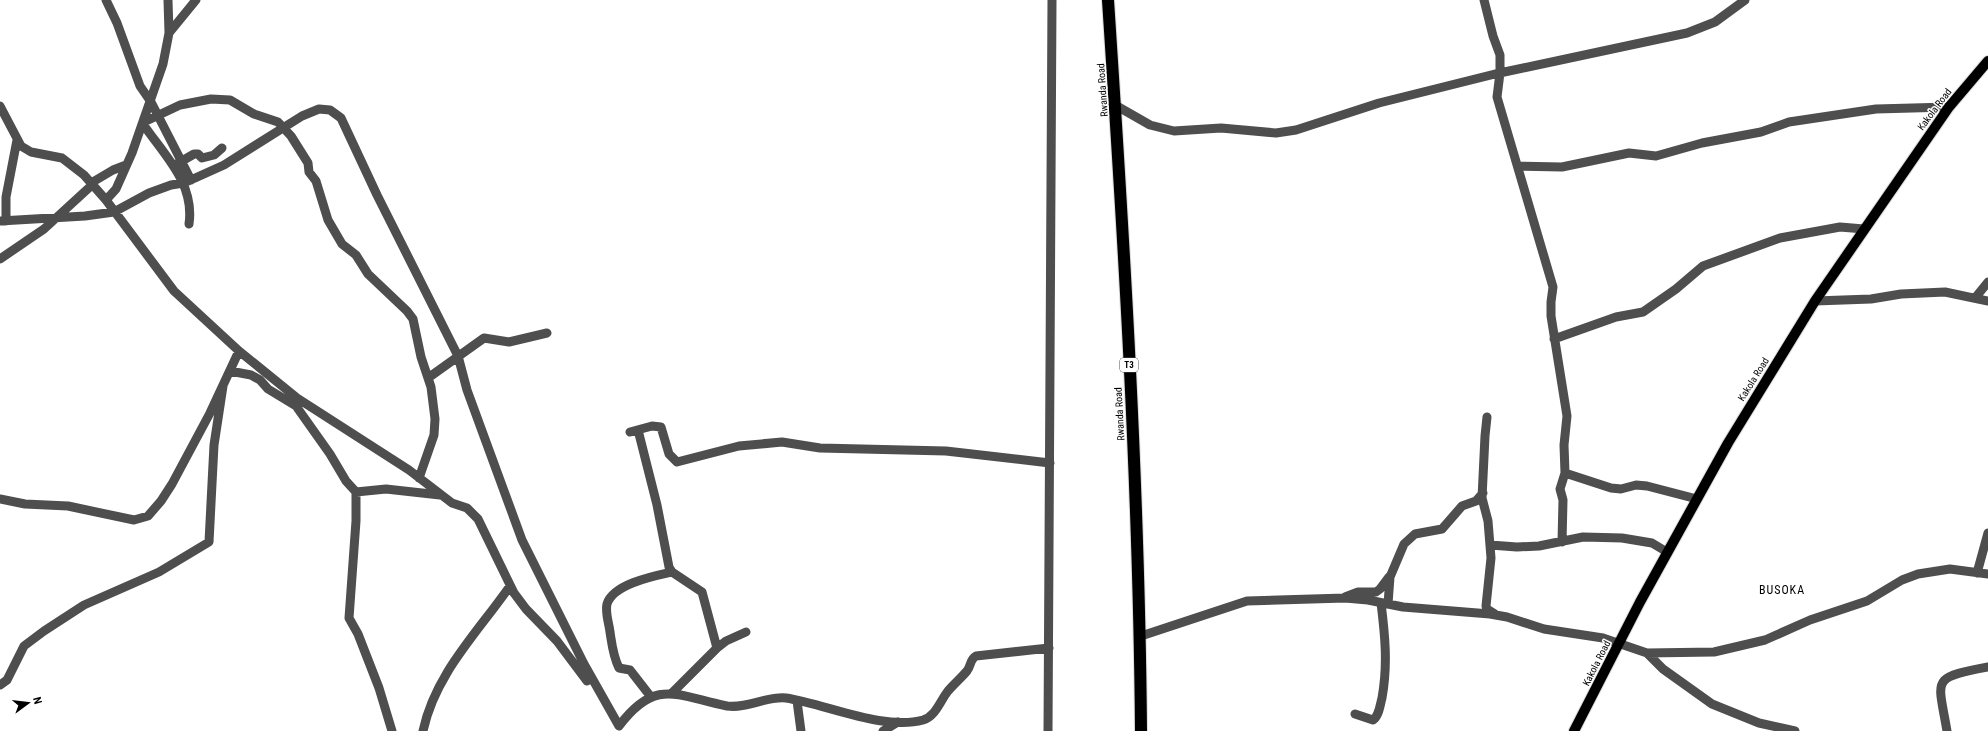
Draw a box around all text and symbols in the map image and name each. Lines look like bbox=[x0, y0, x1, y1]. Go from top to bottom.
street label: Rwanda Road bbox=[1095, 63, 1110, 117]
street label: Kakola Road bbox=[1915, 86, 1954, 132]
street label: Kakola Road bbox=[1736, 355, 1771, 403]
road number: T3 bbox=[1120, 358, 1138, 372]
street label: Rwanda Road bbox=[1113, 387, 1126, 441]
district label: BUSOKA bbox=[1759, 583, 1805, 597]
street label: Kakola Road bbox=[1580, 639, 1613, 688]
north arrow bbox=[8, 683, 48, 723]
text: N bbox=[30, 696, 44, 706]

